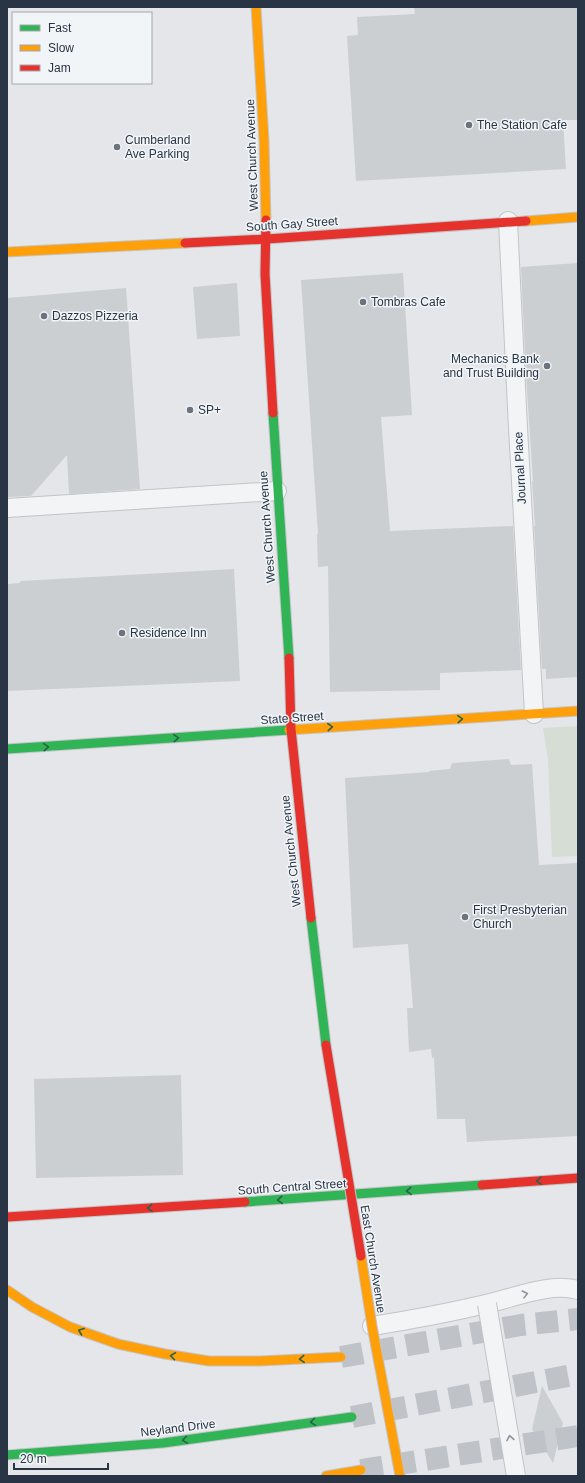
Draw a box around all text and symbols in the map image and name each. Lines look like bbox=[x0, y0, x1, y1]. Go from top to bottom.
legend bbox=[12, 12, 152, 84]
text: Fast bbox=[48, 21, 72, 35]
text: Slow bbox=[48, 41, 74, 55]
text: Jam bbox=[48, 61, 71, 75]
street label: West Church Avenue bbox=[243, 98, 261, 211]
place label: The Station Cafe bbox=[477, 118, 567, 132]
marker: The Station Cafe bbox=[464, 120, 474, 130]
place label: Cumberland Ave Parking bbox=[125, 133, 190, 161]
marker: Cumberland Ave Parking bbox=[112, 142, 122, 152]
street label: South Gay Street bbox=[246, 214, 339, 234]
place label: Tombras Cafe bbox=[371, 295, 446, 309]
marker: Tombras Cafe bbox=[358, 297, 368, 307]
place label: Dazzos Pizzeria bbox=[52, 309, 138, 323]
marker: Dazzos Pizzeria bbox=[39, 311, 49, 321]
place label: Mechanics Bank and Trust Building bbox=[443, 352, 540, 380]
marker: Mechanics Bank and Trust Building bbox=[542, 361, 552, 371]
place label: SP+ bbox=[198, 403, 221, 417]
marker: SP+ bbox=[185, 405, 195, 415]
street label: Journal Place bbox=[511, 431, 529, 505]
street label: West Church Avenue bbox=[256, 470, 278, 583]
place label: Residence Inn bbox=[130, 626, 207, 640]
marker: Residence Inn bbox=[117, 628, 127, 638]
street label: State Street bbox=[260, 709, 325, 727]
one-way arrow bbox=[457, 715, 463, 723]
one-way arrow bbox=[327, 723, 333, 732]
one-way arrow bbox=[173, 733, 179, 742]
one-way arrow bbox=[43, 742, 49, 751]
street label: West Church Avenue bbox=[278, 794, 304, 908]
place label: First Presbyterian Church bbox=[473, 903, 567, 931]
marker: First Presbyterian Church bbox=[460, 912, 470, 922]
street label: South Central Street bbox=[237, 1176, 347, 1198]
one-way arrow bbox=[536, 1177, 542, 1186]
one-way arrow bbox=[406, 1186, 412, 1195]
one-way arrow bbox=[277, 1195, 283, 1204]
one-way arrow bbox=[147, 1203, 153, 1212]
street label: East Church Avenue bbox=[358, 1204, 389, 1314]
one-way arrow bbox=[522, 1291, 528, 1299]
one-way arrow bbox=[78, 1327, 85, 1336]
one-way arrow bbox=[170, 1352, 176, 1361]
one-way arrow bbox=[299, 1355, 305, 1363]
street label: Neyland Drive bbox=[140, 1416, 217, 1440]
one-way arrow bbox=[310, 1417, 316, 1426]
one-way arrow bbox=[506, 1434, 515, 1441]
one-way arrow bbox=[182, 1435, 188, 1444]
scale bar bbox=[14, 1445, 108, 1471]
text: 20 m bbox=[20, 1452, 47, 1466]

